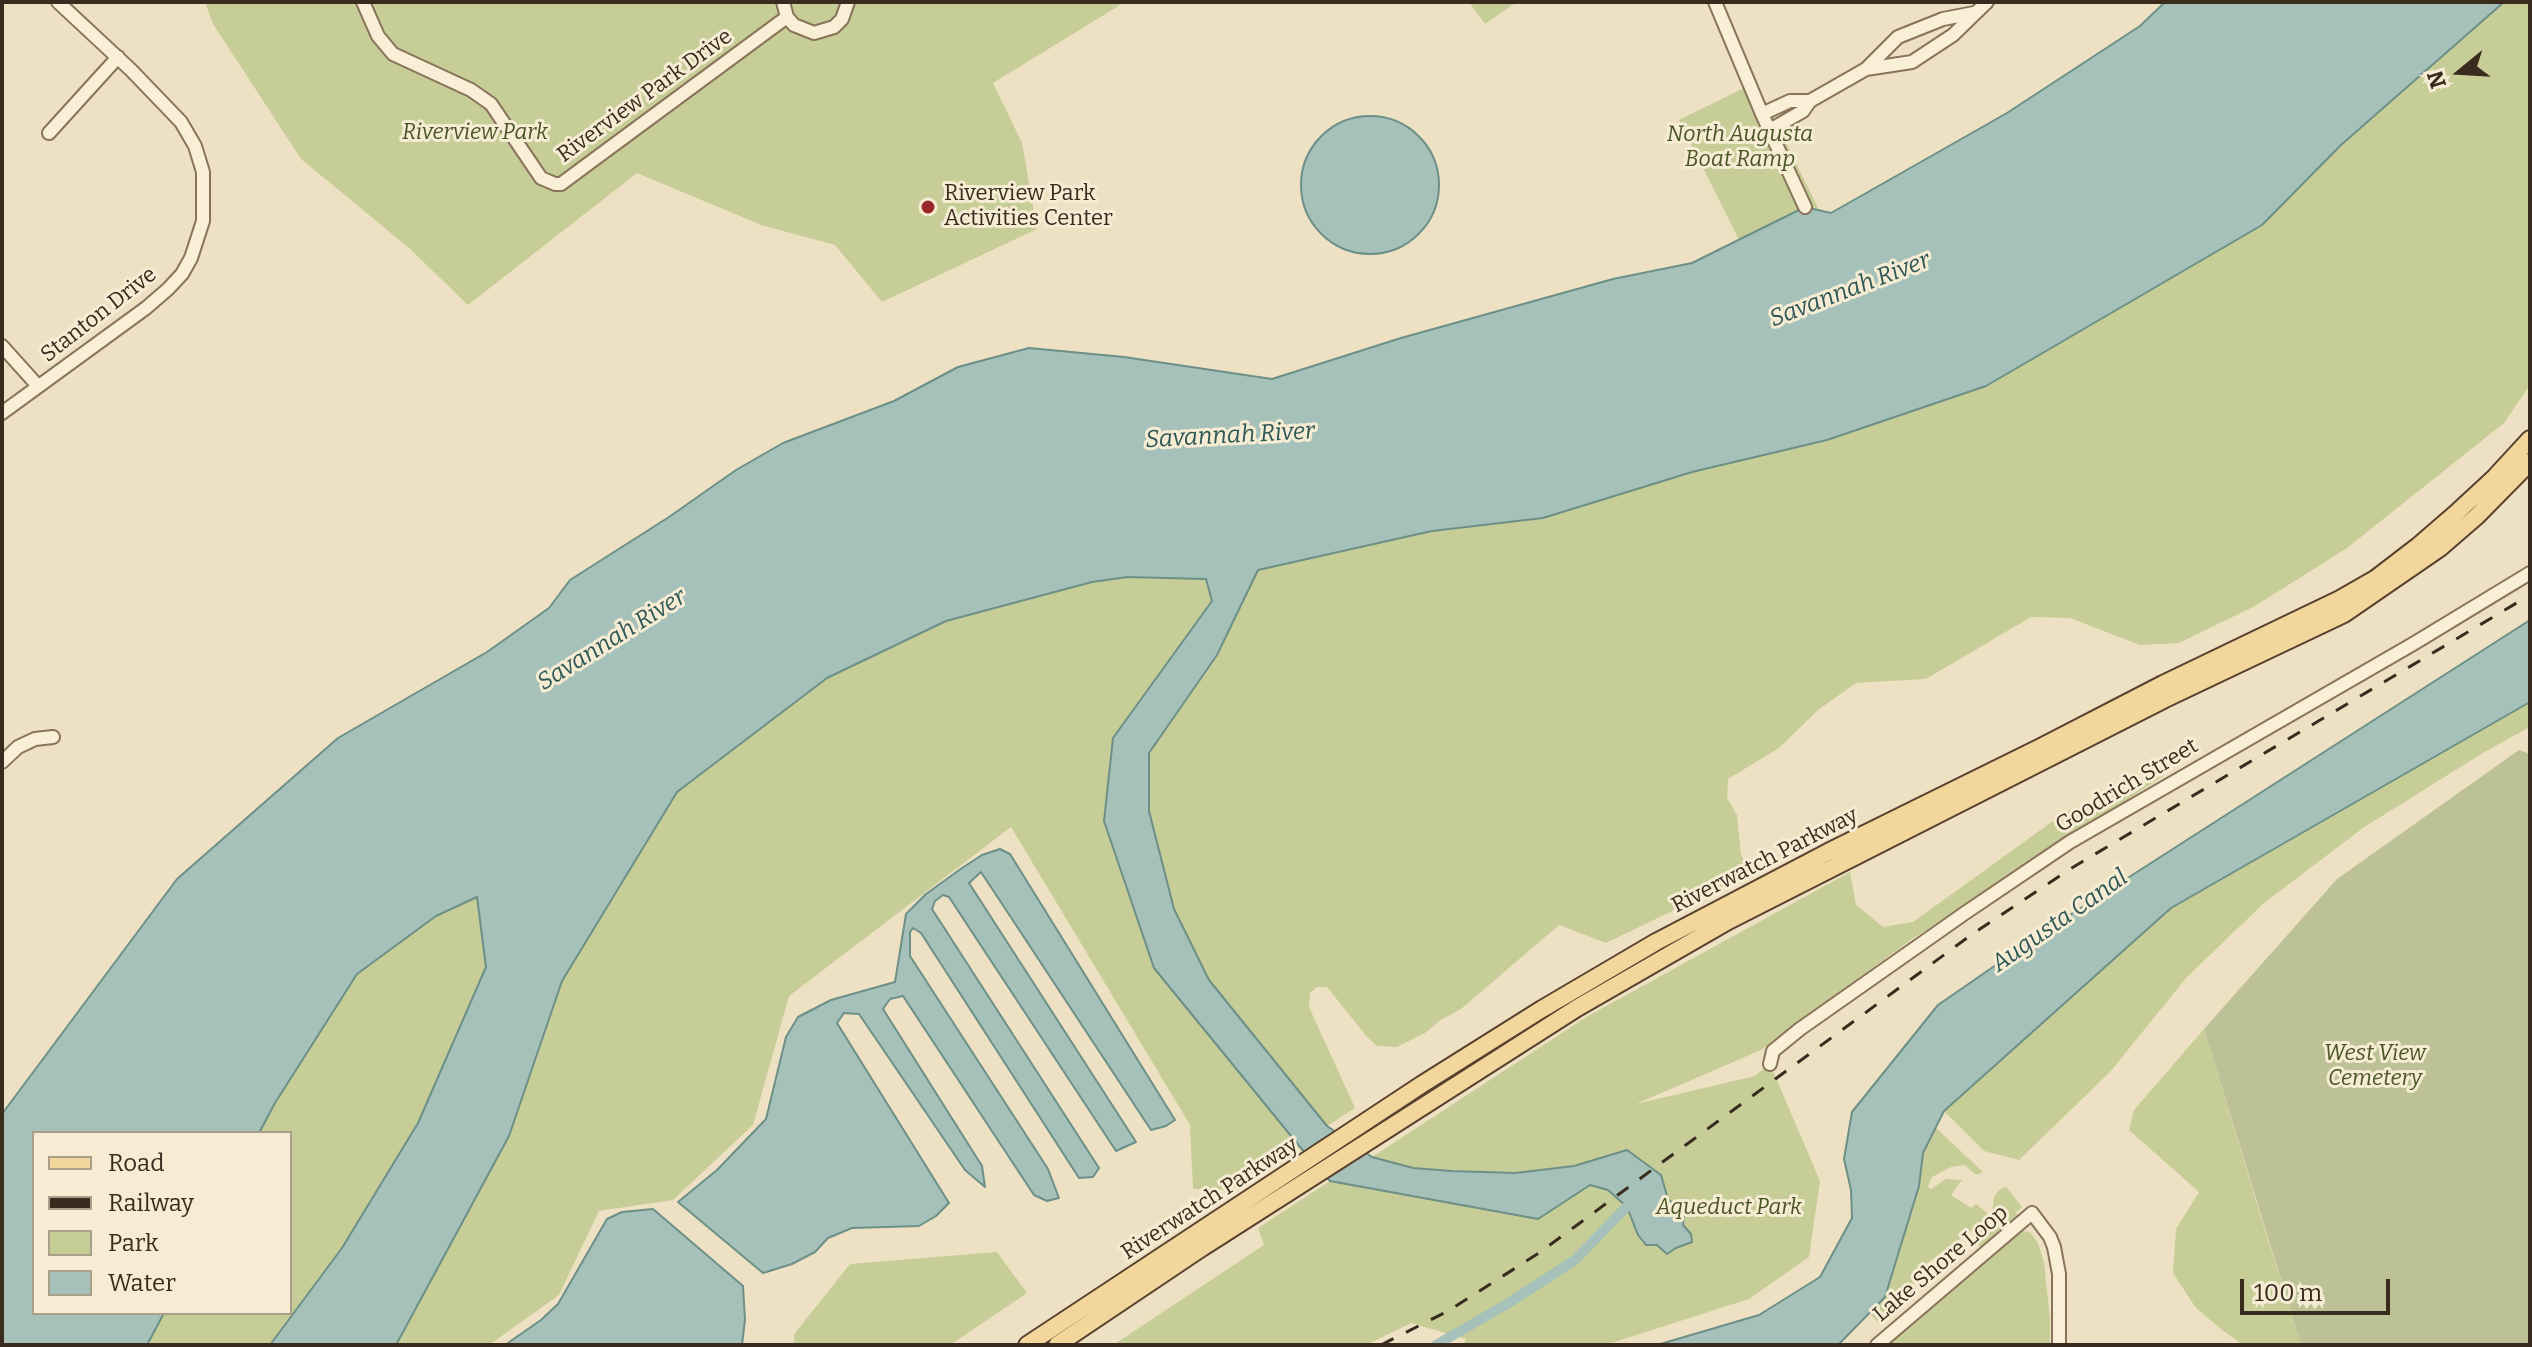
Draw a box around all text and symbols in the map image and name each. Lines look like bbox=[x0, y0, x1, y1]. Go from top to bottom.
street label: Riverview Park Drive bbox=[552, 24, 738, 168]
north arrow bbox=[2420, 32, 2500, 112]
text: N bbox=[2421, 67, 2452, 92]
park label: Riverview Park bbox=[402, 120, 548, 146]
park label: North Augusta Boat Ramp bbox=[1667, 122, 1813, 174]
place label: Riverview Park Activities Center bbox=[944, 181, 1113, 232]
marker: Riverview Park Activities Center bbox=[919, 198, 937, 216]
water label: Savannah River bbox=[1766, 246, 1934, 334]
street label: Stanton Drive bbox=[36, 262, 162, 368]
water label: Savannah River bbox=[1145, 417, 1315, 455]
water label: Savannah River bbox=[532, 583, 692, 697]
street label: Goodrich Street bbox=[2051, 733, 2203, 839]
street label: Riverwatch Parkway bbox=[1667, 803, 1863, 919]
water label: Augusta Canal bbox=[1986, 863, 2134, 979]
park label: West View Cemetery bbox=[2324, 1041, 2426, 1092]
legend bbox=[32, 1131, 292, 1315]
street label: Riverwatch Parkway bbox=[1117, 1132, 1303, 1266]
text: Road bbox=[108, 1149, 164, 1177]
text: Railway bbox=[108, 1189, 194, 1217]
park label: Aqueduct Park bbox=[1656, 1195, 1802, 1221]
street label: Lake Shore Loop bbox=[1868, 1200, 2014, 1328]
text: Park bbox=[108, 1229, 159, 1257]
scale bar bbox=[2244, 1263, 2394, 1313]
text: Water bbox=[108, 1269, 176, 1297]
text: 100 m bbox=[2254, 1279, 2322, 1307]

